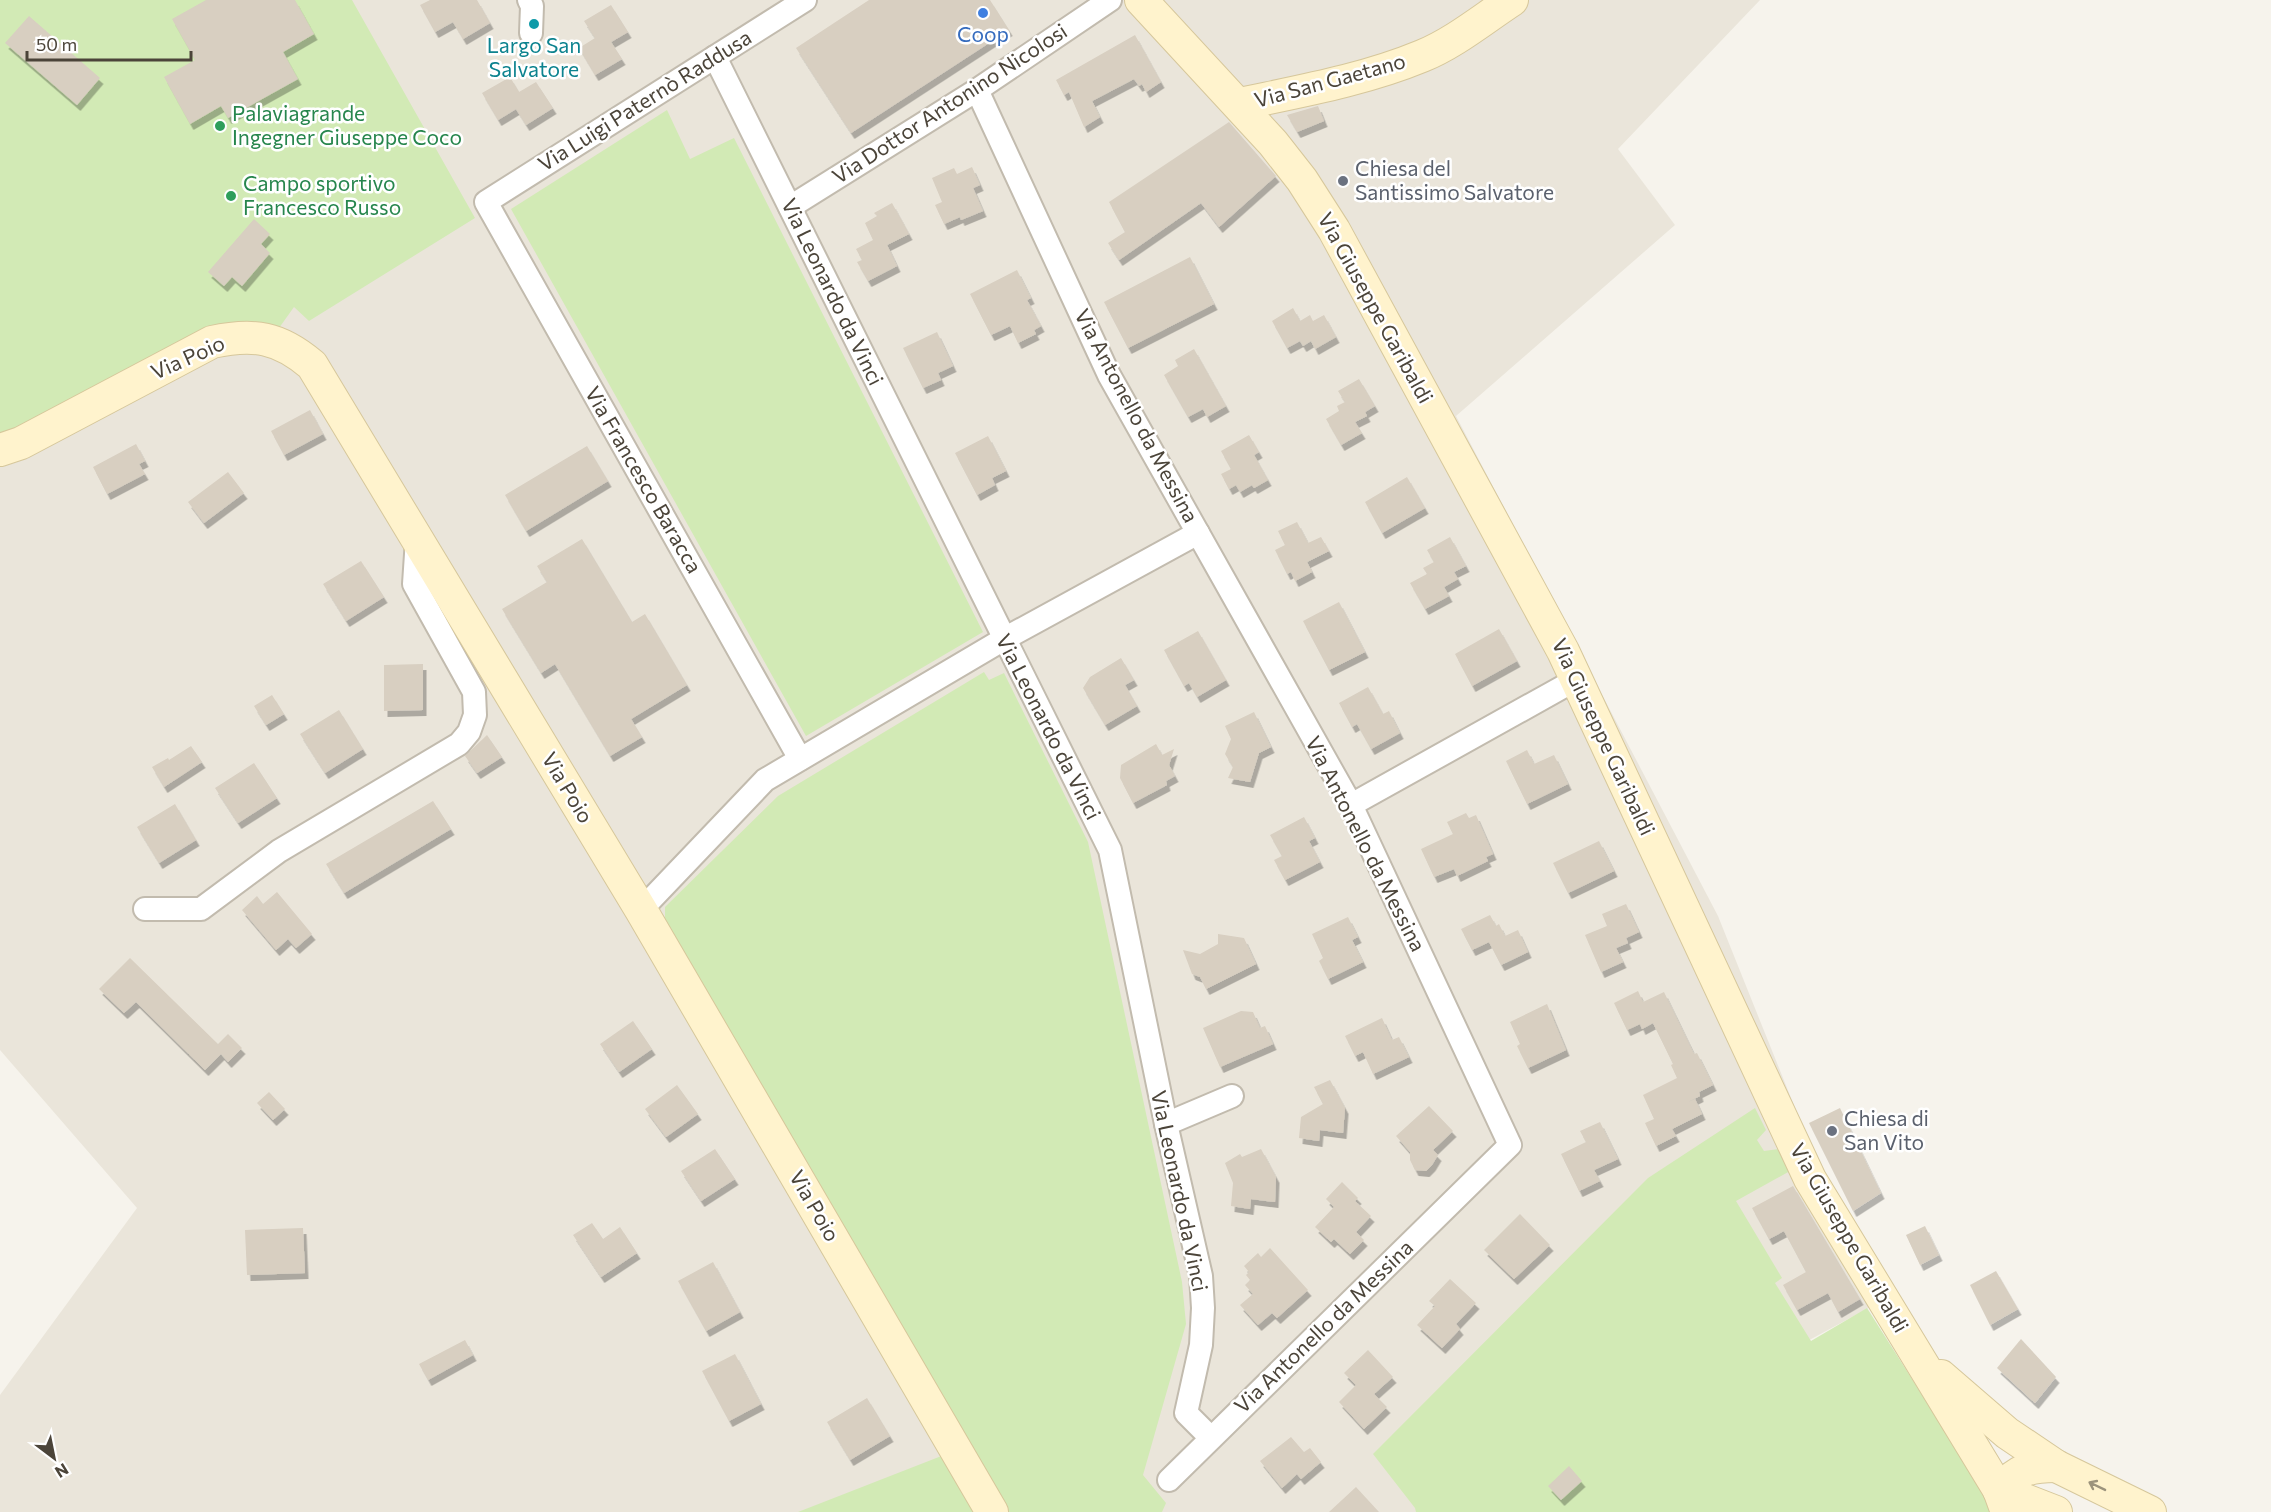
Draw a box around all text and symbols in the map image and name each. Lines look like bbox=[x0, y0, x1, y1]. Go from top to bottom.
marker: Coop bbox=[976, 6, 990, 20]
marker: Largo San Salvatore bbox=[527, 17, 541, 31]
street label: Via Dottor Antonino Nicolosi bbox=[827, 17, 1071, 188]
place label: Coop bbox=[957, 21, 1009, 46]
scale bar bbox=[27, 24, 190, 62]
street label: Via Luigi Paternò Raddusa bbox=[533, 24, 756, 176]
place label: Largo San Salvatore bbox=[487, 32, 581, 81]
text: 50 m bbox=[36, 33, 77, 55]
street label: Via San Gaetano bbox=[1251, 47, 1408, 112]
place label: Palaviagrande Ingegner Giuseppe Coco bbox=[232, 100, 462, 149]
marker: Palaviagrande Ingegner Giuseppe Coco bbox=[213, 119, 227, 133]
place label: Chiesa del Santissimo Salvatore bbox=[1355, 155, 1554, 204]
place label: Campo sportivo Francesco Russo bbox=[243, 170, 401, 219]
marker: Chiesa del Santissimo Salvatore bbox=[1336, 174, 1350, 188]
marker: Campo sportivo Francesco Russo bbox=[224, 189, 238, 203]
street label: Via Leonardo da Vinci bbox=[777, 194, 890, 389]
street label: Via Giuseppe Garibaldi bbox=[1313, 207, 1439, 407]
street label: Via Antonello da Messina bbox=[1070, 304, 1204, 526]
street label: Via Poio bbox=[147, 329, 228, 384]
street label: Via Francesco Baracca bbox=[581, 382, 708, 577]
street label: Via Leonardo da Vinci bbox=[992, 629, 1107, 823]
street label: Via Giuseppe Garibaldi bbox=[1548, 634, 1661, 839]
street label: Via Antonello da Messina bbox=[1301, 731, 1432, 955]
street label: Via Poio bbox=[537, 747, 599, 827]
street label: Via Leonardo da Vinci bbox=[1147, 1088, 1214, 1294]
place label: Chiesa di San Vito bbox=[1844, 1105, 1929, 1154]
marker: Chiesa di San Vito bbox=[1825, 1124, 1839, 1138]
street label: Via Giuseppe Garibaldi bbox=[1786, 1138, 1915, 1336]
street label: Via Poio bbox=[785, 1165, 846, 1245]
street label: Via Antonello da Messina bbox=[1229, 1234, 1417, 1418]
north arrow bbox=[24, 1428, 84, 1488]
text: N bbox=[52, 1460, 72, 1482]
one-way arrow bbox=[2089, 1480, 2107, 1492]

